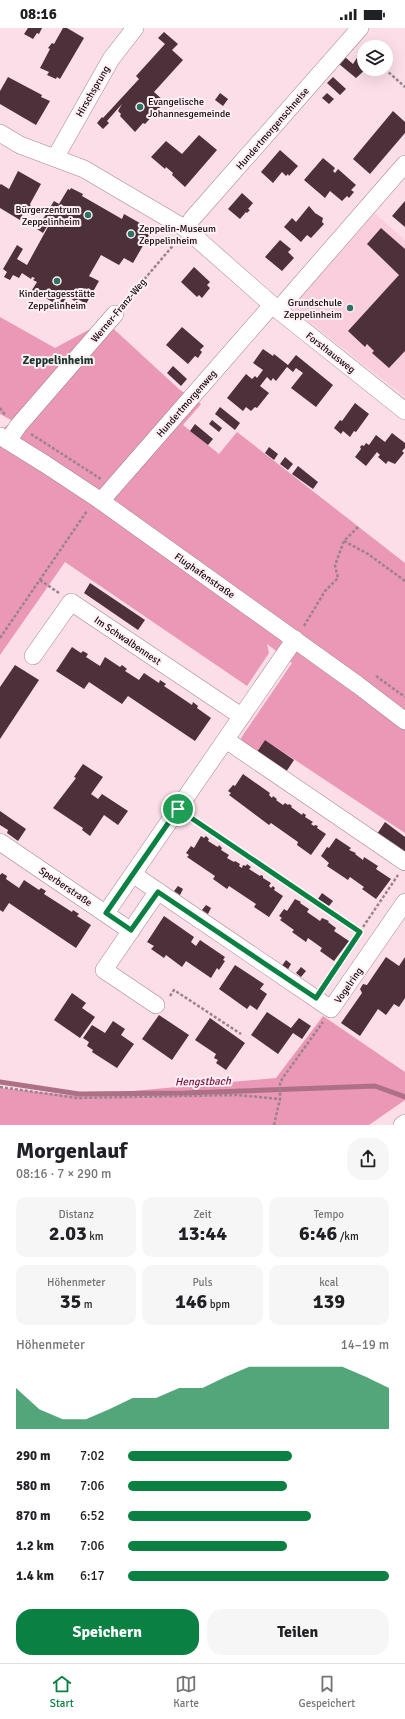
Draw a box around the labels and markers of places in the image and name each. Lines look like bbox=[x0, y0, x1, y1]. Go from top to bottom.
place label: Evangelische Johannesgemeinde bbox=[148, 96, 230, 120]
marker: Evangelische Johannesgemeinde bbox=[135, 102, 145, 112]
place label: Bürgerzentrum Zeppelinheim bbox=[15, 204, 80, 228]
marker: Bürgerzentrum Zeppelinheim bbox=[83, 210, 93, 220]
place label: Zeppelin-Museum Zeppelinheim bbox=[139, 223, 216, 247]
marker: Zeppelin-Museum Zeppelinheim bbox=[126, 229, 136, 239]
marker: Kindertagesstätte Zeppelinheim bbox=[52, 276, 62, 286]
place label: Kindertagesstätte Zeppelinheim bbox=[19, 288, 95, 312]
place label: Grundschule Zeppelinheim bbox=[284, 297, 342, 321]
marker: Grundschule Zeppelinheim bbox=[345, 303, 355, 313]
pin bbox=[161, 792, 195, 826]

